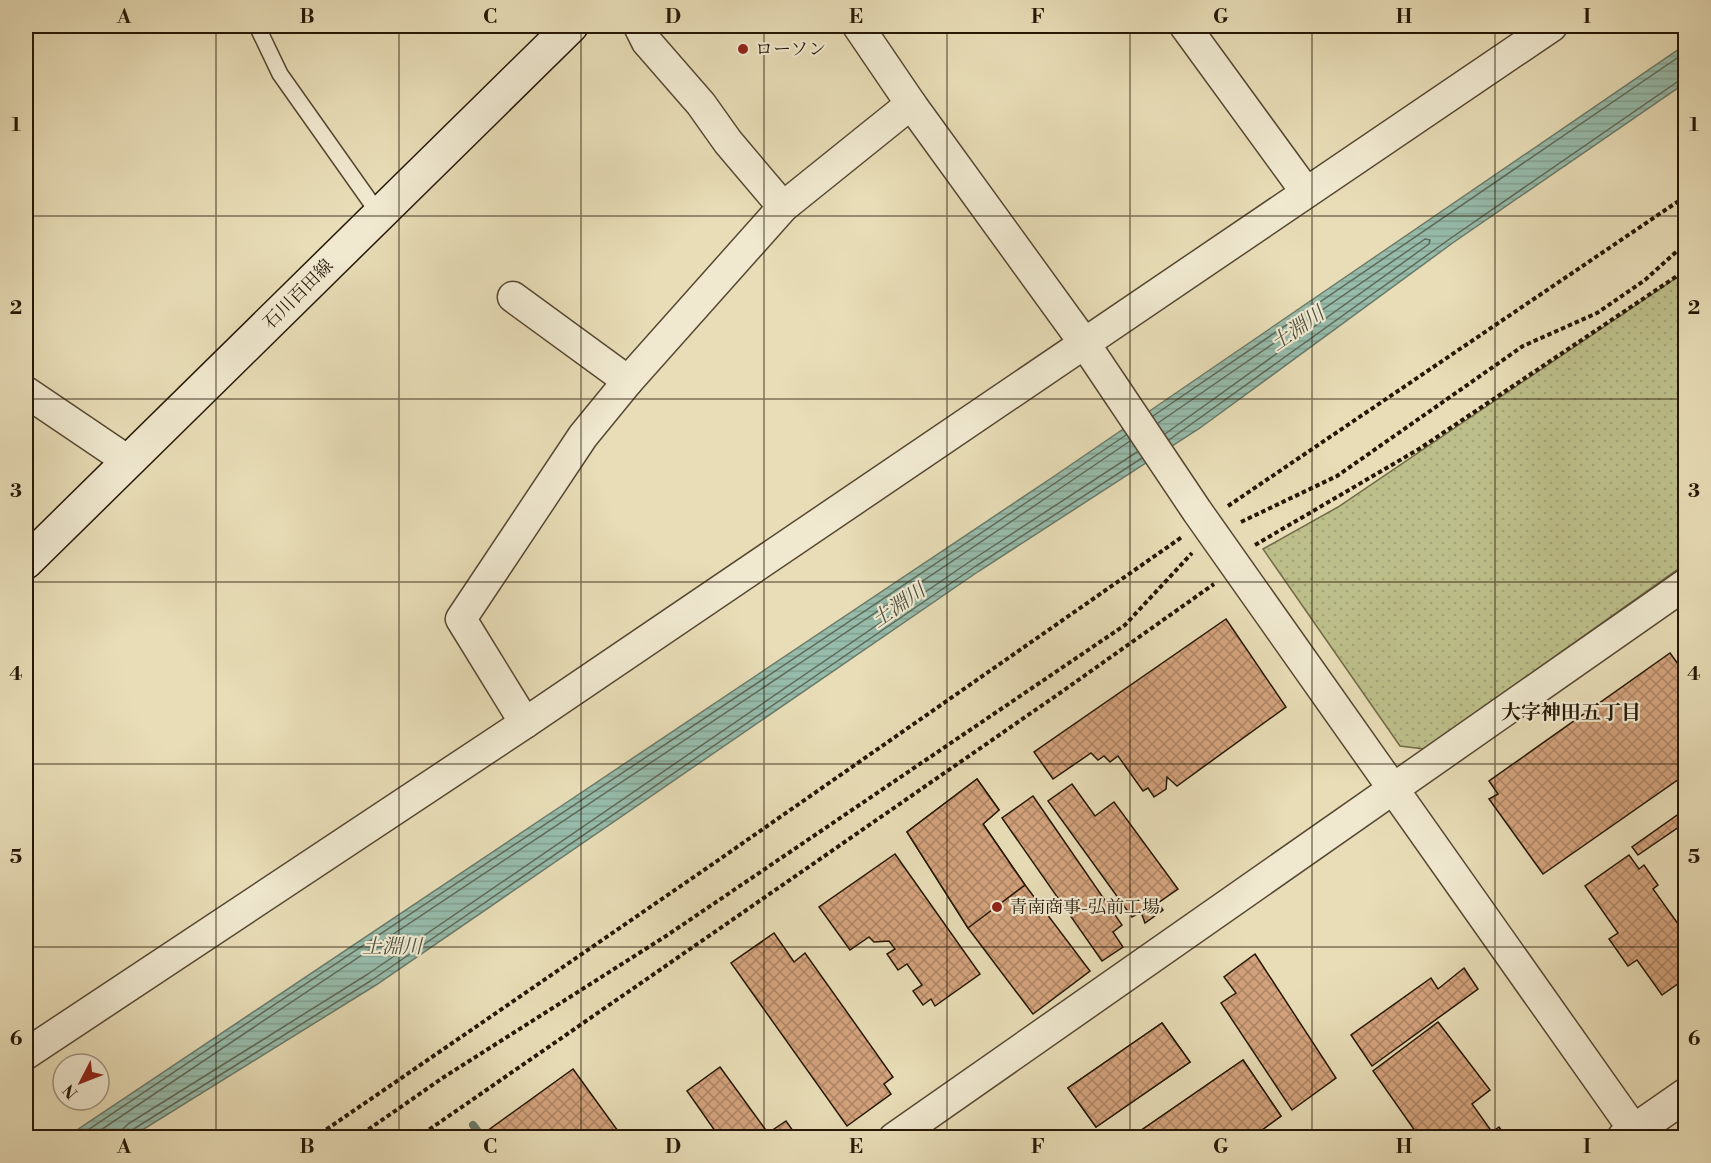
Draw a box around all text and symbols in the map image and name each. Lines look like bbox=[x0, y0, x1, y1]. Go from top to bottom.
text: A bbox=[116, 5, 132, 30]
text: B bbox=[299, 5, 315, 30]
text: C bbox=[483, 5, 497, 30]
text: D bbox=[665, 5, 681, 30]
text: E bbox=[849, 5, 863, 30]
text: F bbox=[1031, 5, 1045, 30]
text: G bbox=[1213, 5, 1229, 30]
text: H bbox=[1396, 5, 1413, 30]
text: I bbox=[1583, 5, 1591, 30]
place label: ローソン bbox=[755, 38, 826, 61]
marker: ローソン bbox=[736, 42, 750, 56]
text: 1 bbox=[11, 113, 21, 138]
text: 1 bbox=[1689, 113, 1699, 138]
street label: 石川百田線 bbox=[258, 254, 338, 334]
text: 2 bbox=[10, 296, 22, 321]
text: 2 bbox=[1688, 296, 1700, 321]
water label: 土淵川 bbox=[1266, 301, 1331, 357]
text: 3 bbox=[10, 479, 22, 504]
text: 3 bbox=[1688, 479, 1700, 504]
water label: 土淵川 bbox=[867, 578, 932, 634]
text: 4 bbox=[9, 662, 23, 687]
text: 4 bbox=[1687, 662, 1701, 687]
district label: 大字神田五丁目 bbox=[1501, 701, 1641, 726]
text: 5 bbox=[10, 845, 22, 870]
text: 5 bbox=[1688, 845, 1700, 870]
place label: 青南商事-弘前工場 bbox=[1009, 896, 1160, 919]
marker: 青南商事-弘前工場 bbox=[990, 900, 1004, 914]
water label: 土淵川 bbox=[362, 935, 424, 960]
text: 6 bbox=[10, 1027, 23, 1052]
text: 6 bbox=[1688, 1027, 1701, 1052]
north arrow bbox=[51, 1052, 111, 1112]
text: N bbox=[59, 1080, 82, 1103]
text: A bbox=[116, 1135, 132, 1160]
text: B bbox=[299, 1135, 315, 1160]
text: C bbox=[483, 1135, 497, 1160]
text: D bbox=[665, 1135, 681, 1160]
text: E bbox=[849, 1135, 863, 1160]
text: F bbox=[1031, 1135, 1045, 1160]
text: G bbox=[1213, 1135, 1229, 1160]
text: H bbox=[1396, 1135, 1413, 1160]
text: I bbox=[1583, 1135, 1591, 1160]

